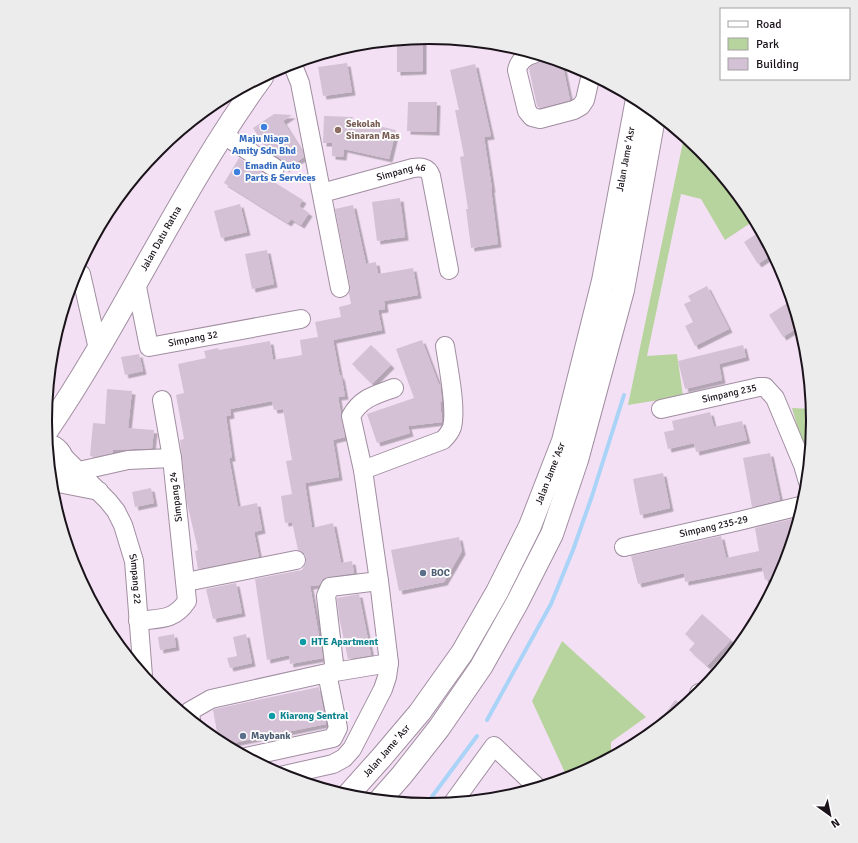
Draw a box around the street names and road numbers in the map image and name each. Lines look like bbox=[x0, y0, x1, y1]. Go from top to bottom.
street label: Jalan Jame 'Asr bbox=[614, 125, 638, 192]
street label: Simpang 46 bbox=[375, 161, 427, 184]
street label: Jalan Datu Ratna bbox=[138, 204, 184, 273]
street label: Simpang 32 bbox=[167, 328, 219, 349]
street label: Simpang 235 bbox=[701, 382, 758, 406]
street label: Jalan Jame 'Asr bbox=[533, 441, 568, 506]
street label: Simpang 24 bbox=[167, 471, 185, 523]
street label: Simpang 235-29 bbox=[678, 513, 749, 540]
street label: Simpang 22 bbox=[126, 552, 143, 605]
street label: Jalan Jame 'Asr bbox=[361, 722, 413, 780]

